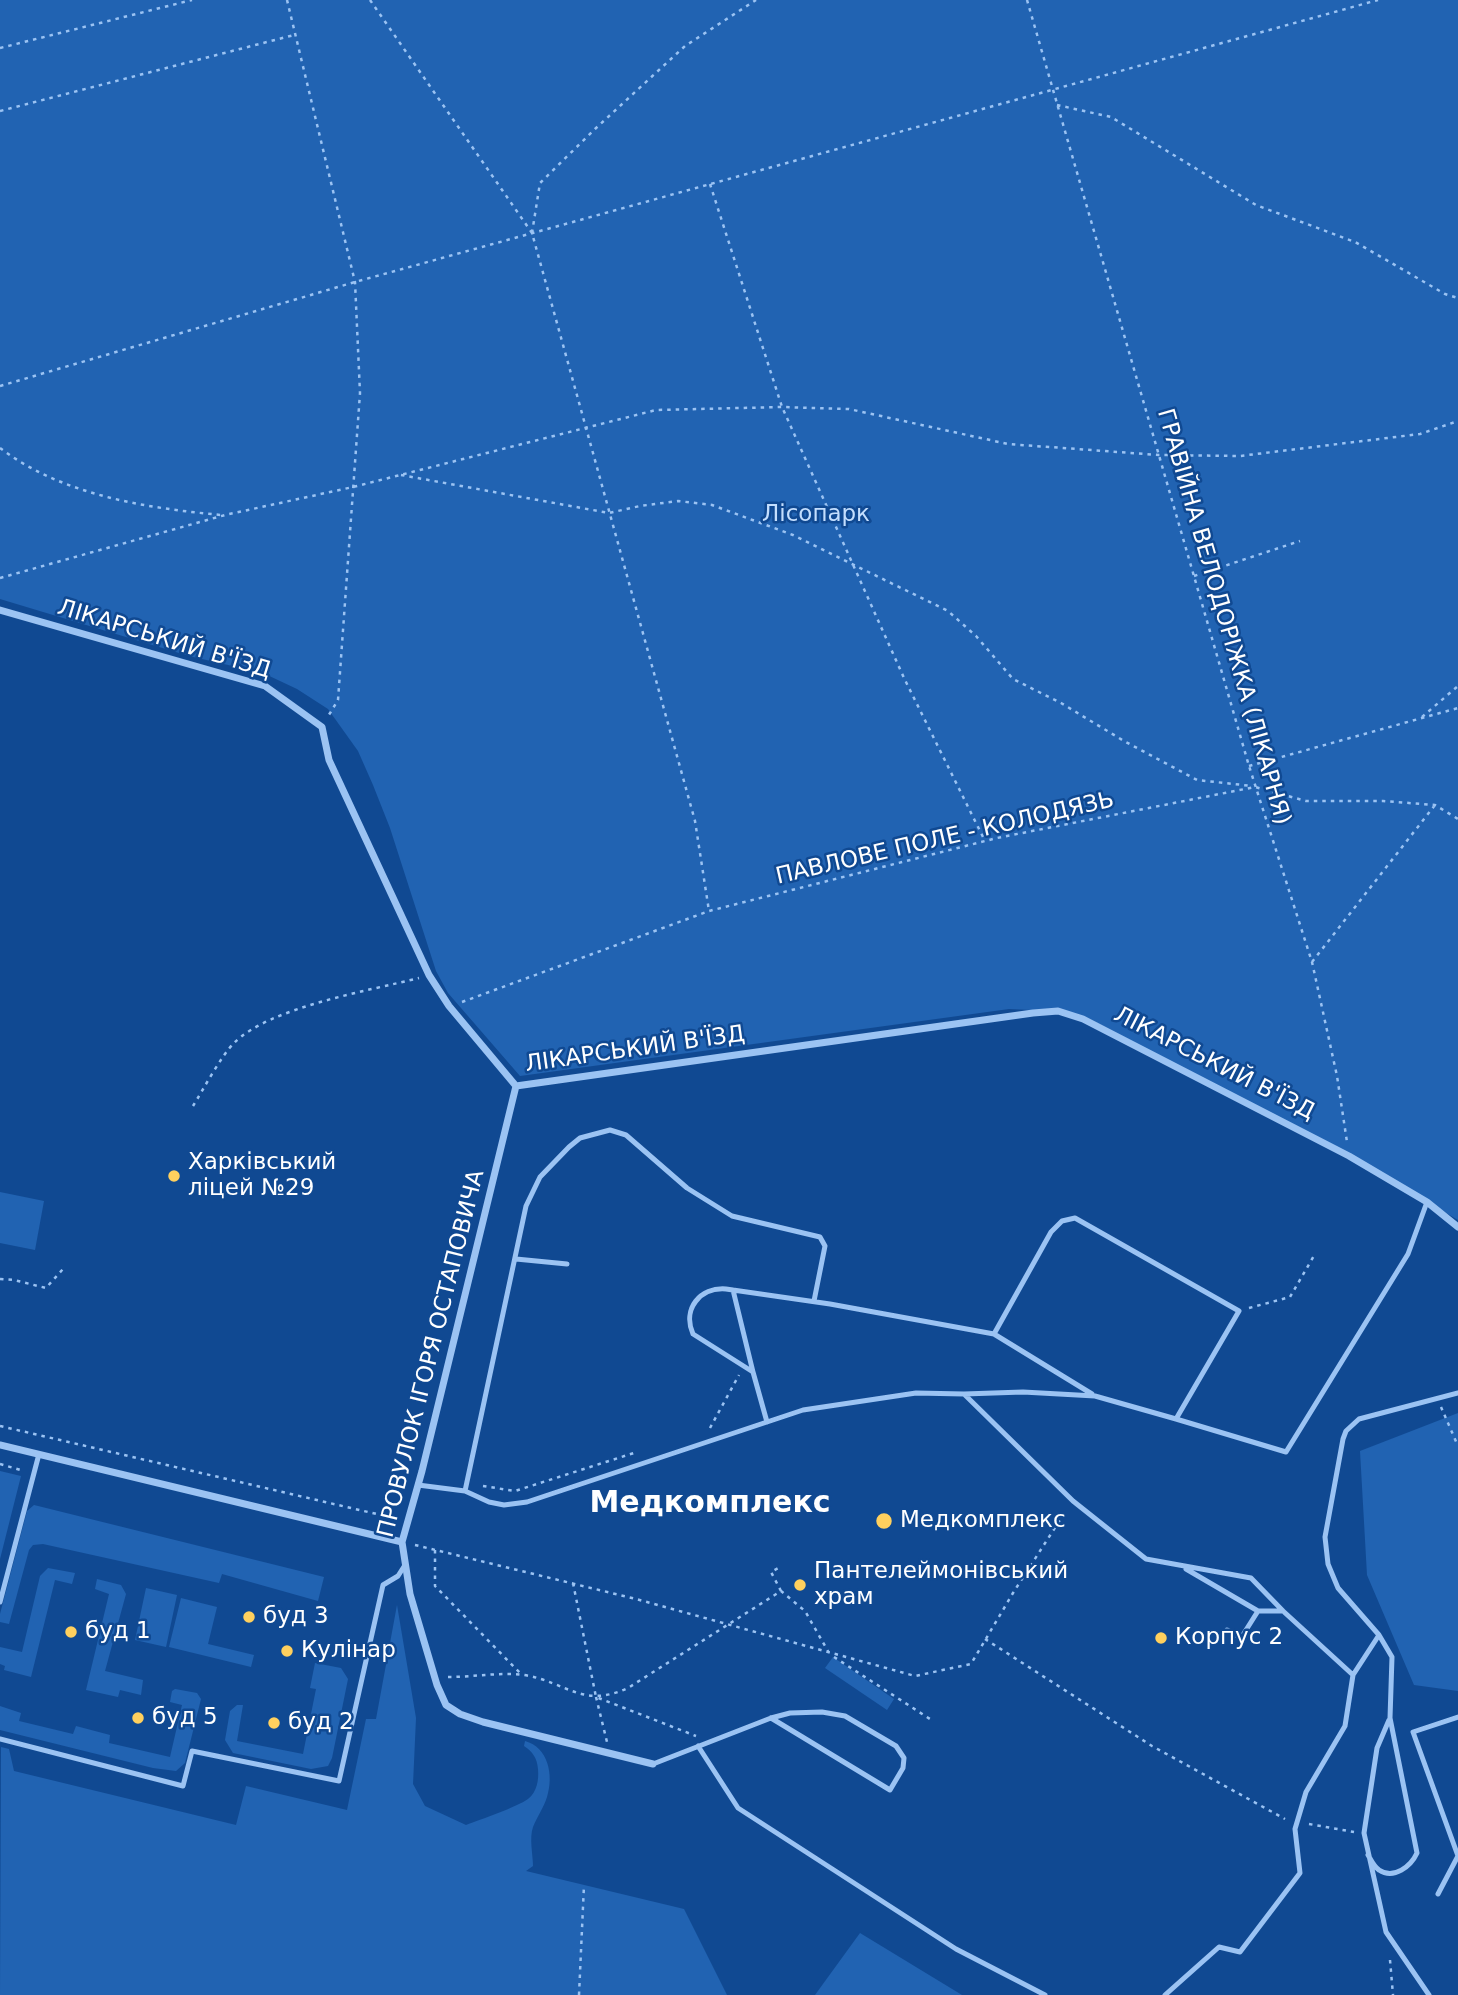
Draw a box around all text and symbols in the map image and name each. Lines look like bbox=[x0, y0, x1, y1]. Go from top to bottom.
street label: ГРАВІЙНА ВЕЛОДОРІЖКА (ЛІКАРНЯ) bbox=[1150, 406, 1296, 828]
park label: Лісопарк bbox=[762, 501, 870, 529]
street label: ЛІКАРСЬКИЙ В'ЇЗД bbox=[54, 594, 274, 686]
street label: ПАВЛОВЕ ПОЛЕ - КОЛОДЯЗЬ bbox=[773, 787, 1117, 891]
street label: ЛІКАРСЬКИЙ В'ЇЗД bbox=[1109, 1001, 1319, 1127]
street label: ЛІКАРСЬКИЙ В'ЇЗД bbox=[523, 1021, 747, 1079]
place label: Харківський ліцей №29 bbox=[188, 1149, 336, 1203]
street label: ПРОВУЛОК ІГОРЯ ОСТАПОВИЧА bbox=[373, 1167, 491, 1541]
marker: Харківський ліцей №29 bbox=[166, 1168, 182, 1184]
district label: Медкомплекс bbox=[589, 1486, 831, 1522]
place label: Медкомплекс bbox=[900, 1507, 1066, 1535]
marker: Медкомплекс bbox=[874, 1511, 894, 1531]
place label: Пантелеймонівський храм bbox=[814, 1558, 1068, 1612]
marker: Пантелеймонівський храм bbox=[792, 1577, 808, 1593]
place label: буд 3 bbox=[263, 1603, 329, 1631]
marker: буд 3 bbox=[241, 1609, 257, 1625]
place label: буд 1 bbox=[85, 1618, 151, 1646]
marker: буд 1 bbox=[63, 1624, 79, 1640]
place label: Корпус 2 bbox=[1175, 1624, 1283, 1652]
marker: Корпус 2 bbox=[1153, 1630, 1169, 1646]
place label: Кулінар bbox=[301, 1637, 396, 1665]
marker: Кулінар bbox=[279, 1643, 295, 1659]
place label: буд 5 bbox=[152, 1704, 218, 1732]
place label: буд 2 bbox=[288, 1709, 354, 1737]
marker: буд 5 bbox=[130, 1710, 146, 1726]
marker: буд 2 bbox=[266, 1715, 282, 1731]

